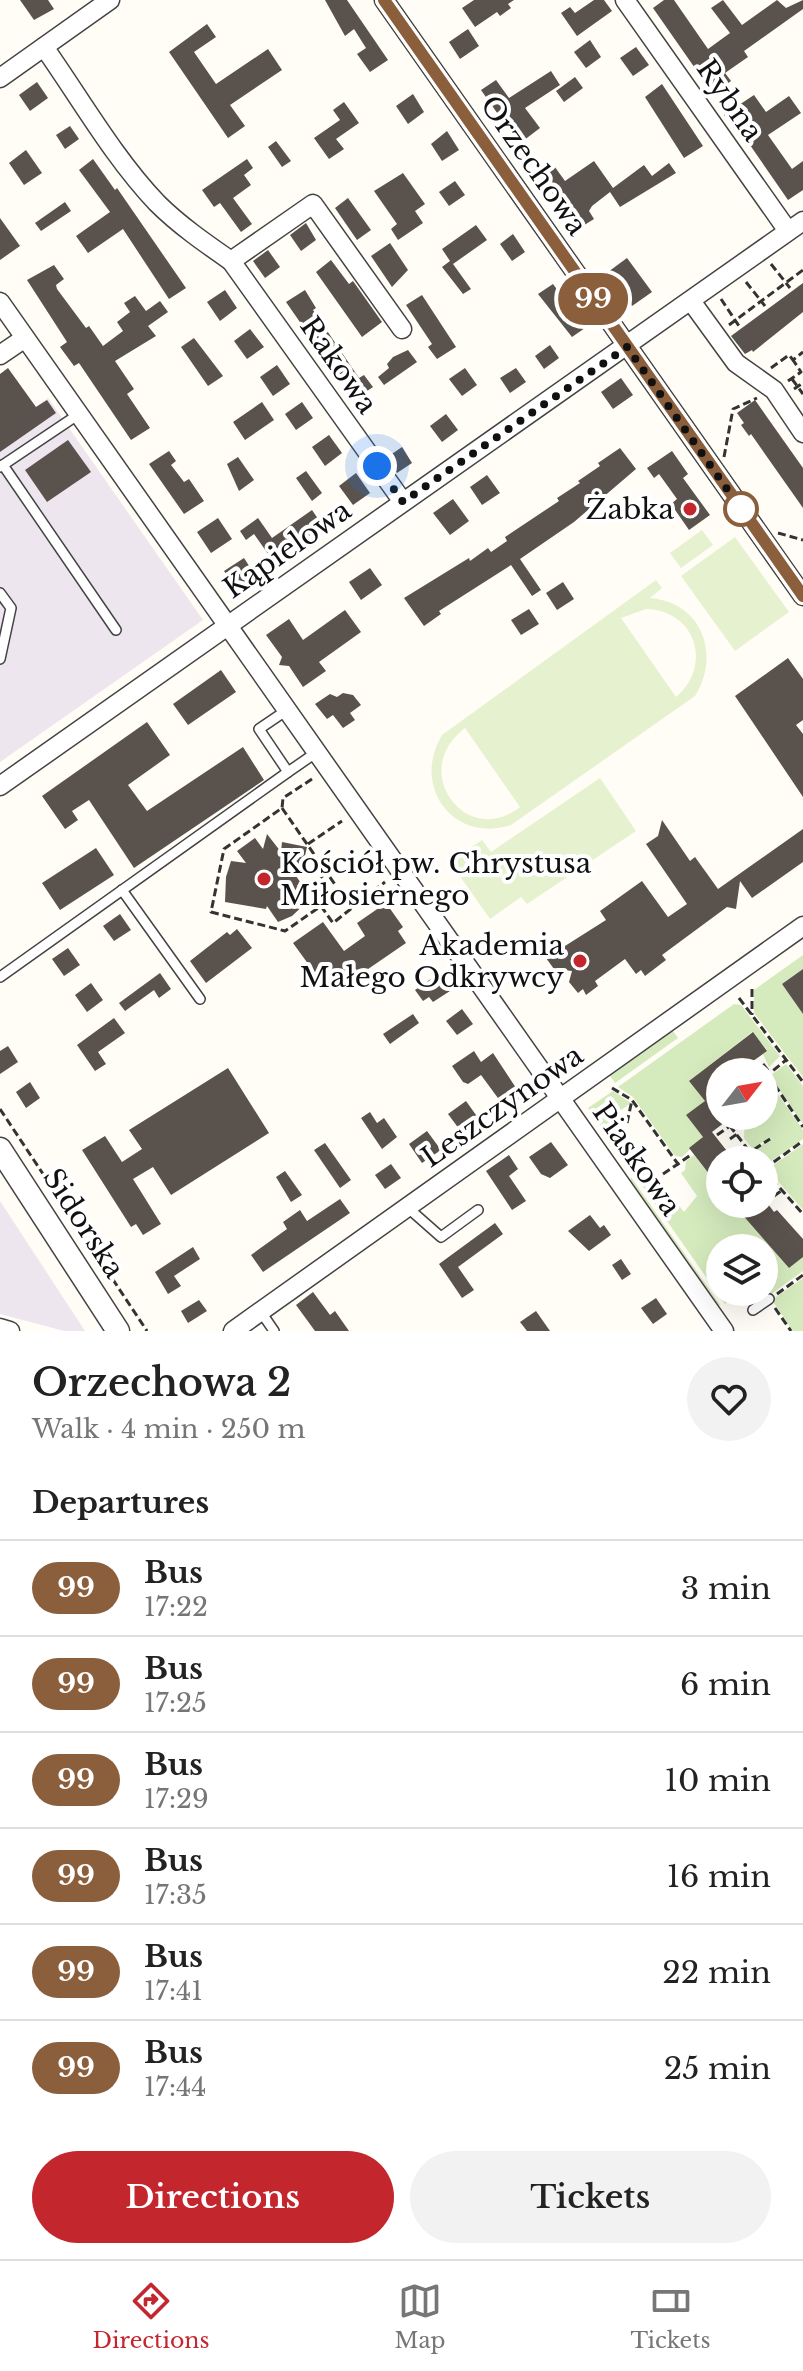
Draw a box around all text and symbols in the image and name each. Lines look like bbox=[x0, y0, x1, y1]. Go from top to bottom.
street label: Rybna bbox=[689, 53, 771, 148]
street label: Orzechowa bbox=[473, 89, 595, 242]
line badge: 99 bbox=[557, 273, 629, 325]
text: 99 bbox=[574, 281, 612, 316]
street label: Rakowa bbox=[293, 310, 385, 421]
your location bbox=[357, 446, 397, 486]
street label: Kąpielowa bbox=[217, 492, 358, 606]
place label: Żabka bbox=[586, 492, 674, 527]
unlabelled marker bbox=[724, 492, 758, 526]
marker: Żabka bbox=[681, 500, 699, 518]
place label: Kościół pw. Chrystusa Miłosiernego bbox=[280, 846, 592, 913]
marker: Kościół pw. Chrystusa Miłosiernego bbox=[255, 870, 273, 888]
place label: Akademia Małego Odkrywcy bbox=[300, 928, 564, 995]
marker: Akademia Małego Odkrywcy bbox=[571, 952, 589, 970]
street label: Leszczynowa bbox=[415, 1037, 590, 1175]
north arrow bbox=[706, 1058, 778, 1130]
map controls bbox=[706, 1058, 778, 1306]
street label: Piaskowa bbox=[585, 1096, 689, 1223]
button: locate bbox=[706, 1146, 778, 1218]
street label: Sidorska bbox=[35, 1162, 132, 1285]
button: layers bbox=[706, 1234, 778, 1306]
button: heart bbox=[687, 1357, 771, 1441]
text: Orzechowa 2 bbox=[32, 1359, 291, 1406]
text: Walk · 4 min · 250 m bbox=[32, 1413, 306, 1445]
text: Departures bbox=[32, 1484, 209, 1521]
text: Bus bbox=[144, 1554, 203, 1591]
text: 99 bbox=[57, 1570, 95, 1605]
text: 3 min bbox=[681, 1570, 771, 1607]
text: 17:22 bbox=[144, 1591, 208, 1623]
text: Bus bbox=[144, 1650, 203, 1687]
text: 99 bbox=[57, 1666, 95, 1701]
text: 6 min bbox=[680, 1666, 771, 1703]
text: 17:25 bbox=[144, 1687, 207, 1719]
text: Bus bbox=[144, 1746, 203, 1783]
text: 99 bbox=[57, 1762, 95, 1797]
text: 10 min bbox=[665, 1762, 771, 1799]
text: 17:29 bbox=[144, 1783, 209, 1815]
text: Bus bbox=[144, 1842, 203, 1879]
text: 99 bbox=[57, 1858, 95, 1893]
text: 16 min bbox=[667, 1858, 771, 1895]
text: 17:35 bbox=[144, 1879, 207, 1911]
text: Bus bbox=[144, 1938, 203, 1975]
text: 99 bbox=[57, 1954, 95, 1989]
text: 22 min bbox=[662, 1954, 771, 1991]
text: 17:41 bbox=[144, 1975, 203, 2007]
text: Bus bbox=[144, 2034, 203, 2071]
text: 99 bbox=[57, 2050, 95, 2085]
text: 25 min bbox=[664, 2050, 771, 2087]
text: 17:44 bbox=[144, 2071, 206, 2103]
button: Directions bbox=[32, 2151, 394, 2243]
button: Tickets bbox=[410, 2151, 771, 2243]
tab: Directions bbox=[93, 2279, 209, 2354]
tab: Map bbox=[394, 2279, 446, 2354]
tab: Tickets bbox=[631, 2279, 711, 2354]

